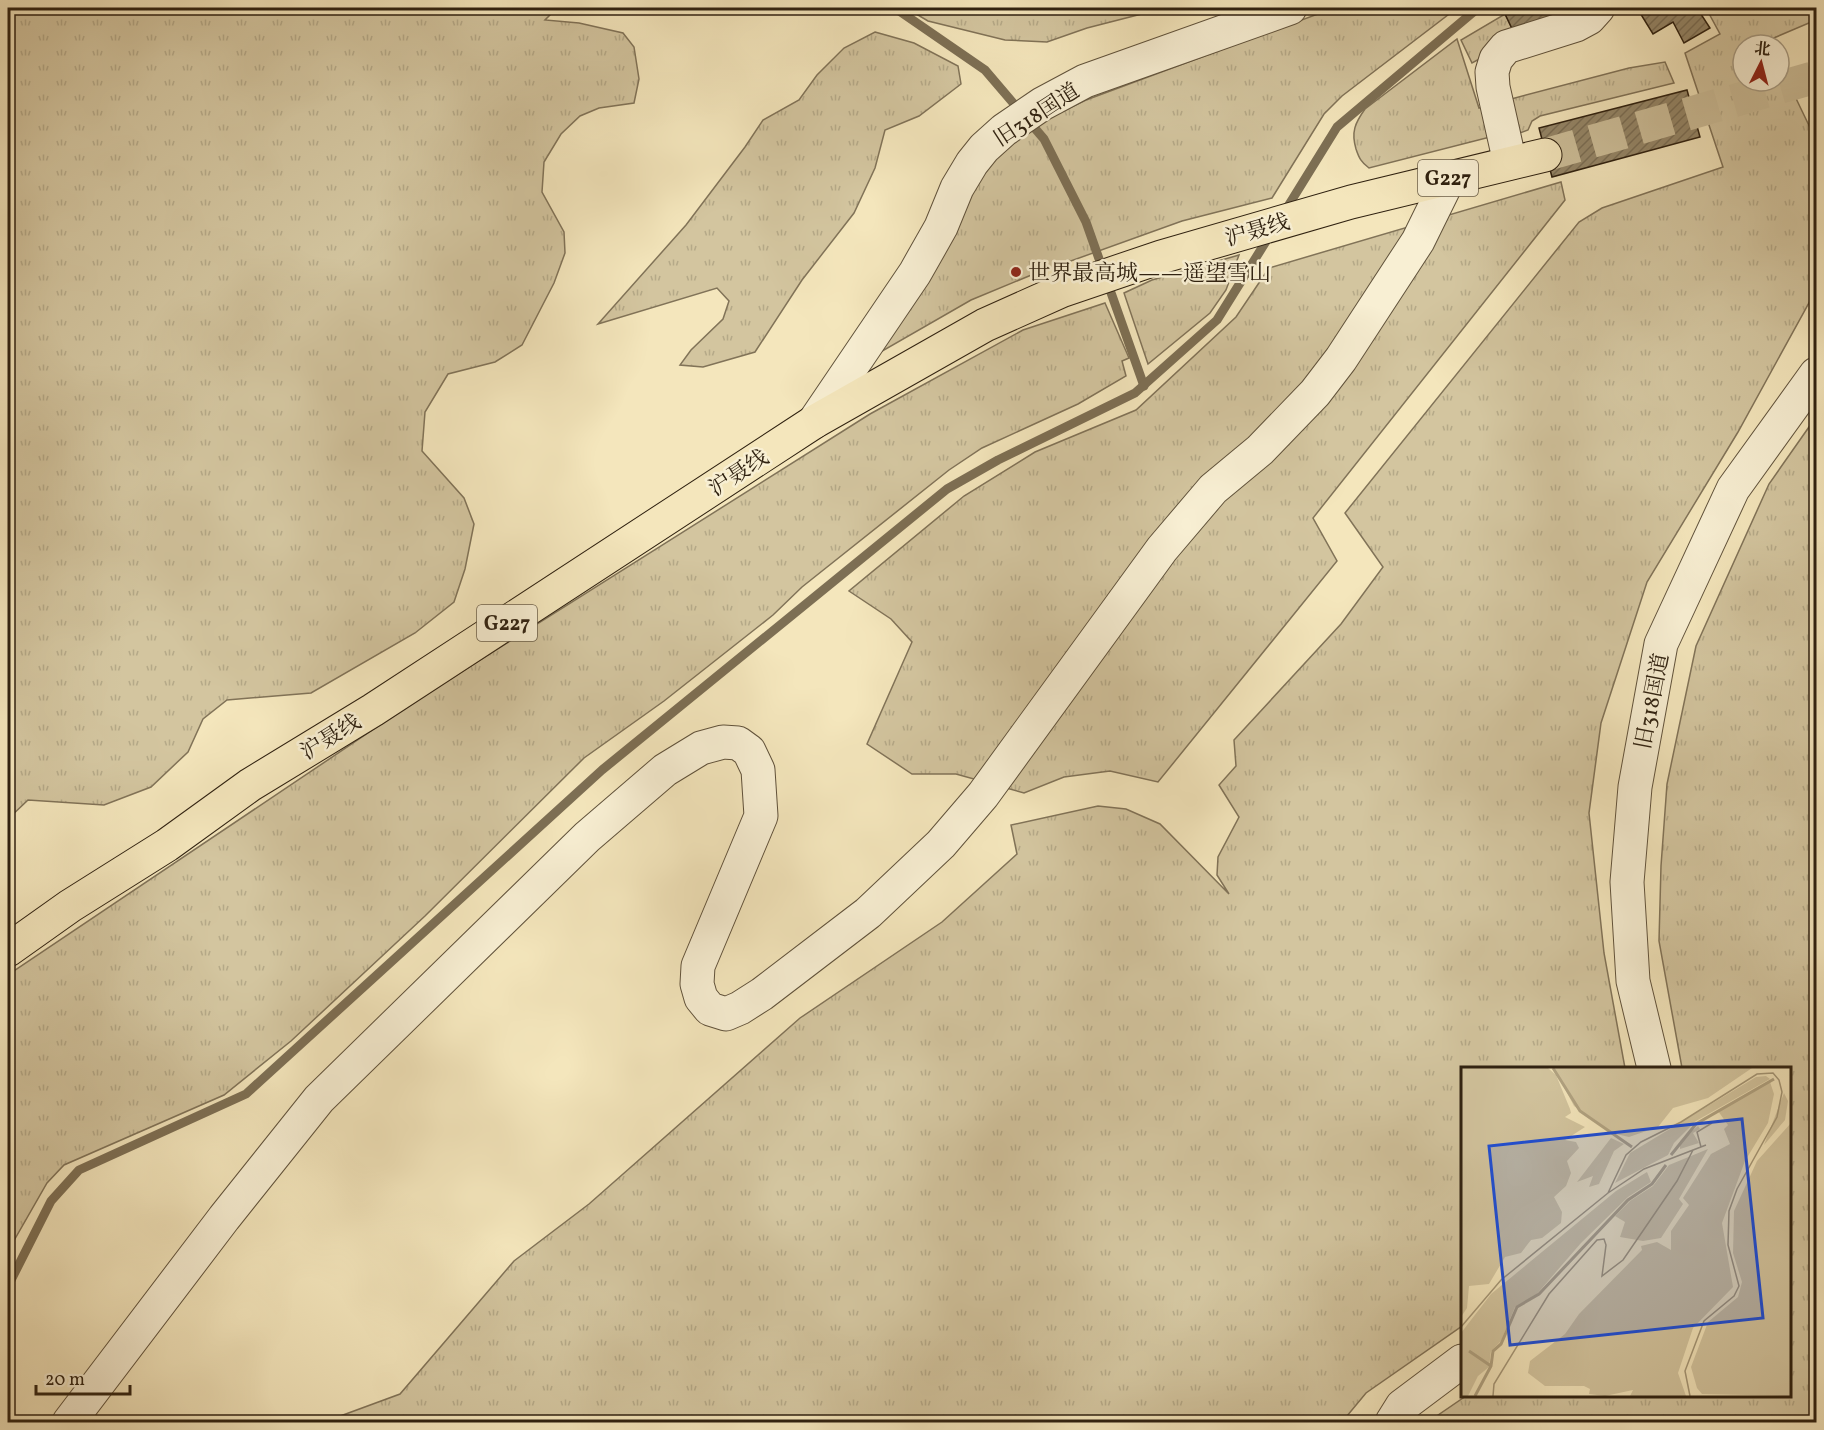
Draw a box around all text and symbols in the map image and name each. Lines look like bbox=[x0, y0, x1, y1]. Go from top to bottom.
north arrow bbox=[1731, 33, 1791, 93]
text: 北 bbox=[1753, 38, 1771, 62]
street label: 旧318国道 bbox=[988, 77, 1086, 156]
road number: G227 bbox=[1418, 160, 1478, 196]
street label: 沪聂线 bbox=[1222, 207, 1294, 255]
place label: 世界最高城——遥望雪山 bbox=[1028, 259, 1271, 290]
marker: 世界最高城——遥望雪山 bbox=[1009, 265, 1023, 279]
street label: 沪聂线 bbox=[703, 443, 775, 505]
road number: G227 bbox=[477, 605, 537, 641]
street label: 旧318国道 bbox=[1629, 651, 1678, 752]
street label: 沪聂线 bbox=[295, 707, 368, 769]
inset map bbox=[1461, 1067, 1791, 1397]
scale bar bbox=[36, 1358, 130, 1396]
text: 20 m bbox=[45, 1368, 85, 1393]

